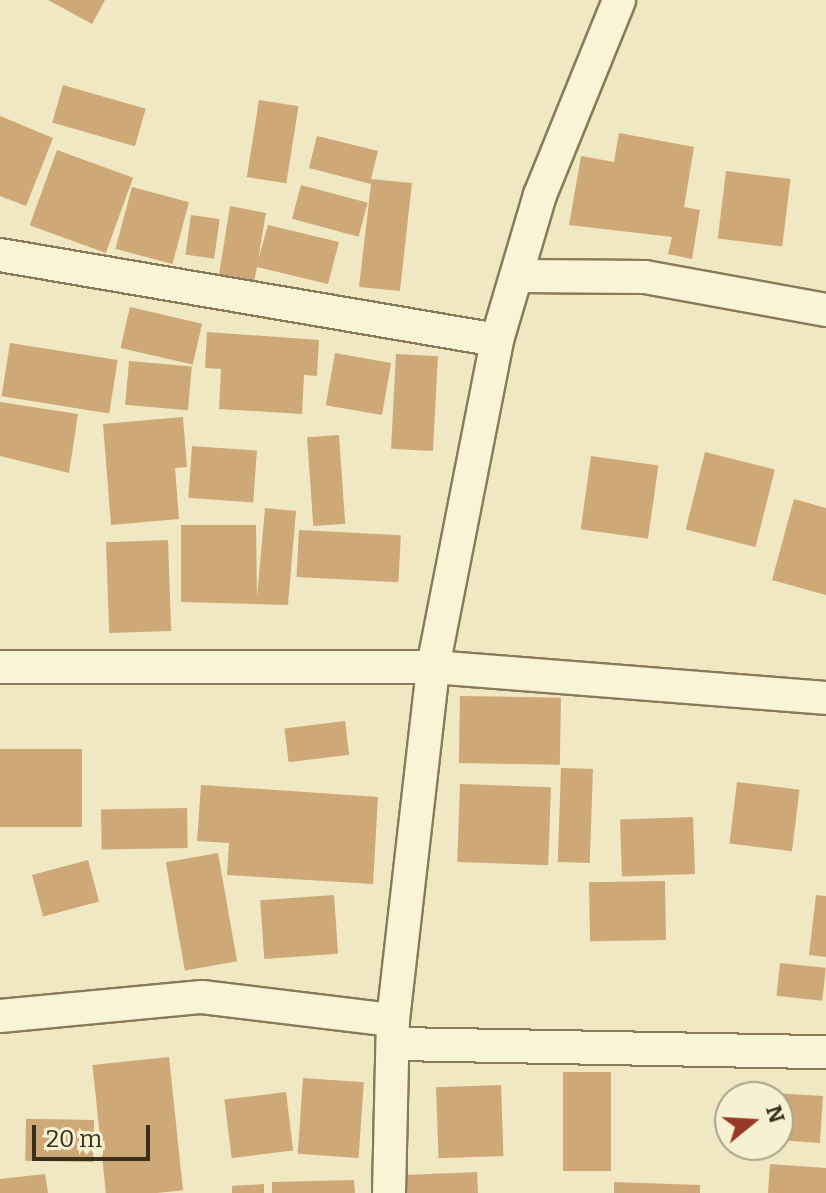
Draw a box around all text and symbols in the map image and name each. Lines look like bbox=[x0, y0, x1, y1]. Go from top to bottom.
north arrow bbox=[714, 1081, 794, 1161]
text: N bbox=[760, 1102, 791, 1126]
scale bar bbox=[36, 1109, 154, 1159]
text: 20 m bbox=[46, 1125, 102, 1153]

